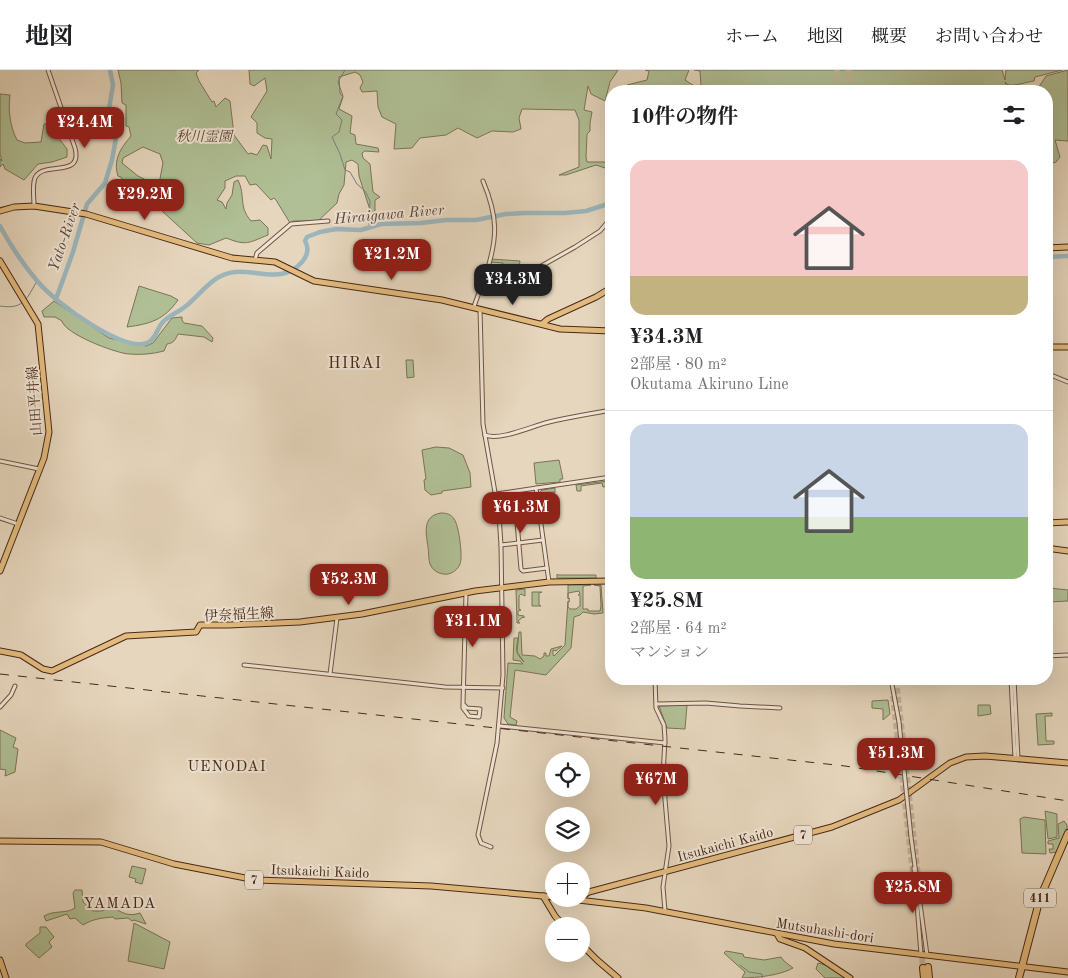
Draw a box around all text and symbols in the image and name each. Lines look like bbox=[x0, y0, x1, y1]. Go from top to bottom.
text: 地図 bbox=[25, 26, 73, 50]
text: ホーム bbox=[725, 28, 779, 46]
text: 地図 bbox=[807, 28, 843, 46]
text: 概要 bbox=[871, 28, 907, 46]
text: お問い合わせ bbox=[935, 28, 1043, 46]
icon: filters bbox=[1000, 101, 1028, 129]
pin: ¥24.4M bbox=[44, 106, 126, 149]
text: 10件の物件 bbox=[630, 107, 738, 128]
text: ¥24.4M bbox=[57, 115, 113, 131]
park label: 秋川霊園 bbox=[176, 129, 234, 144]
pin: ¥29.2M bbox=[104, 178, 186, 221]
text: ¥29.2M bbox=[117, 187, 173, 203]
icon: home bbox=[784, 193, 874, 283]
water label: Yato-River bbox=[47, 201, 84, 273]
water label: Hiraigawa River bbox=[333, 203, 445, 228]
pin: ¥21.2M bbox=[351, 238, 433, 281]
text: ¥21.2M bbox=[364, 247, 420, 263]
pin: ¥34.3M bbox=[472, 264, 554, 306]
text: ¥34.3M bbox=[485, 272, 541, 288]
text: ¥34.3M bbox=[630, 327, 703, 348]
district label: HIRAI bbox=[328, 356, 382, 372]
text: 2部屋 · 80 m² bbox=[630, 357, 727, 373]
street label: 山田平井線 bbox=[25, 366, 44, 436]
text: Okutama Akiruno Line bbox=[630, 377, 789, 393]
icon: home bbox=[784, 456, 874, 546]
pin: ¥61.3M bbox=[480, 492, 562, 534]
text: ¥61.3M bbox=[493, 500, 549, 516]
pin: ¥52.3M bbox=[308, 564, 390, 606]
text: ¥52.3M bbox=[321, 572, 377, 588]
text: ¥25.8M bbox=[630, 591, 703, 612]
street label: 伊奈福生線 bbox=[204, 605, 274, 624]
pin: ¥31.1M bbox=[432, 606, 514, 648]
text: ¥31.1M bbox=[445, 614, 501, 630]
text: 2部屋 · 64 m² bbox=[630, 621, 727, 637]
text: マンション bbox=[630, 645, 709, 661]
pin: ¥51.3M bbox=[855, 738, 937, 780]
text: ¥51.3M bbox=[868, 746, 924, 762]
map controls bbox=[545, 752, 590, 962]
button: locate bbox=[545, 752, 590, 797]
district label: UENODAI bbox=[187, 760, 267, 775]
pin: ¥67M bbox=[626, 764, 686, 806]
text: ¥67M bbox=[635, 772, 677, 788]
button: layers bbox=[545, 807, 590, 852]
street label: Itsukaichi Kaido bbox=[676, 825, 775, 865]
road number: 7 bbox=[794, 826, 812, 844]
button: + bbox=[545, 862, 590, 907]
street label: Itsukaichi Kaido bbox=[270, 863, 370, 881]
road number: 7 bbox=[245, 870, 263, 890]
pin: ¥25.8M bbox=[872, 872, 954, 914]
text: ¥25.8M bbox=[885, 880, 941, 896]
road number: 411 bbox=[1024, 888, 1056, 908]
district label: YAMADA bbox=[84, 897, 156, 912]
street label: Mutsuhashi-dori bbox=[775, 916, 875, 946]
button: − bbox=[545, 917, 590, 962]

